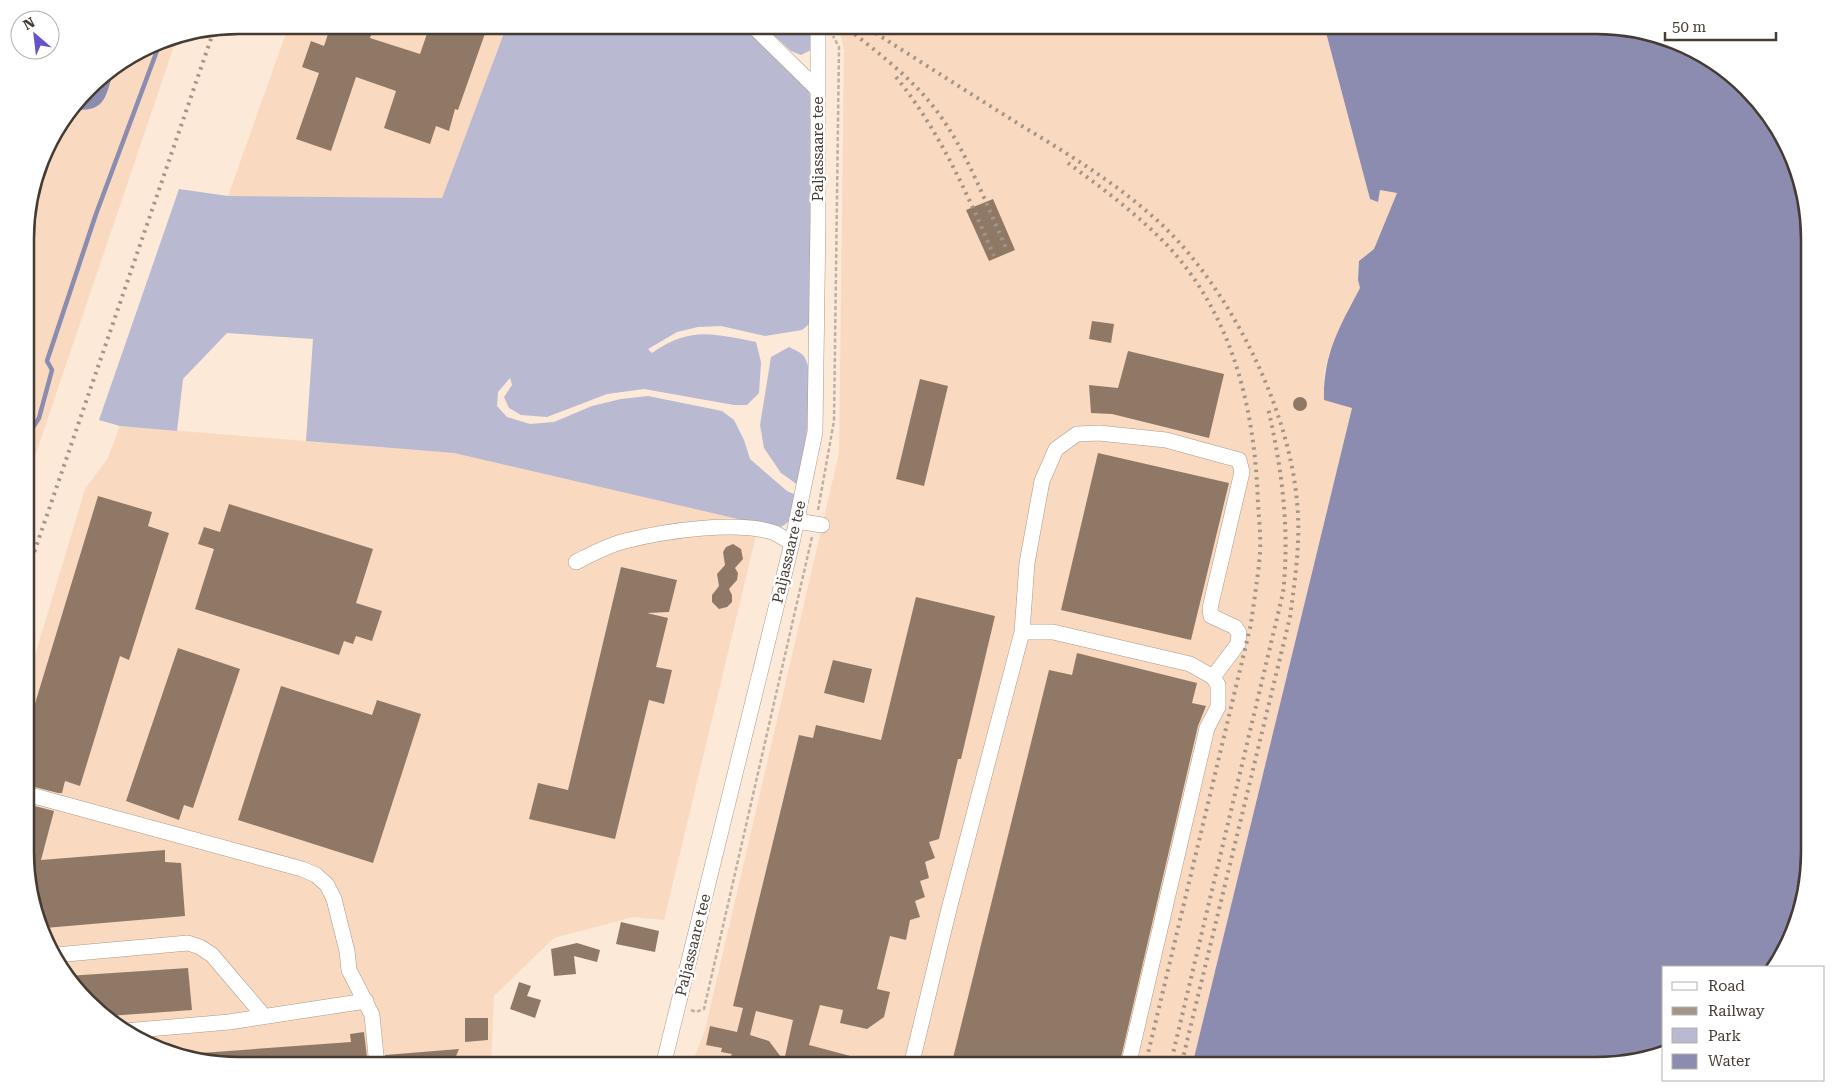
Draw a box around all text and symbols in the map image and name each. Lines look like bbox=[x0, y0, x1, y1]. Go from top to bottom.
north arrow bbox=[10, 10, 60, 60]
scale bar bbox=[1665, 10, 1776, 42]
text: N bbox=[20, 14, 38, 33]
text: 50 m bbox=[1672, 18, 1707, 36]
street label: Paljassaare tee bbox=[809, 97, 827, 201]
street label: Paljassaare tee bbox=[768, 499, 810, 605]
street label: Paljassaare tee bbox=[672, 892, 714, 998]
legend bbox=[1662, 966, 1825, 1081]
text: Road bbox=[1708, 977, 1745, 995]
text: Railway bbox=[1708, 1002, 1765, 1020]
text: Park bbox=[1708, 1027, 1742, 1045]
text: Water bbox=[1708, 1052, 1750, 1070]

